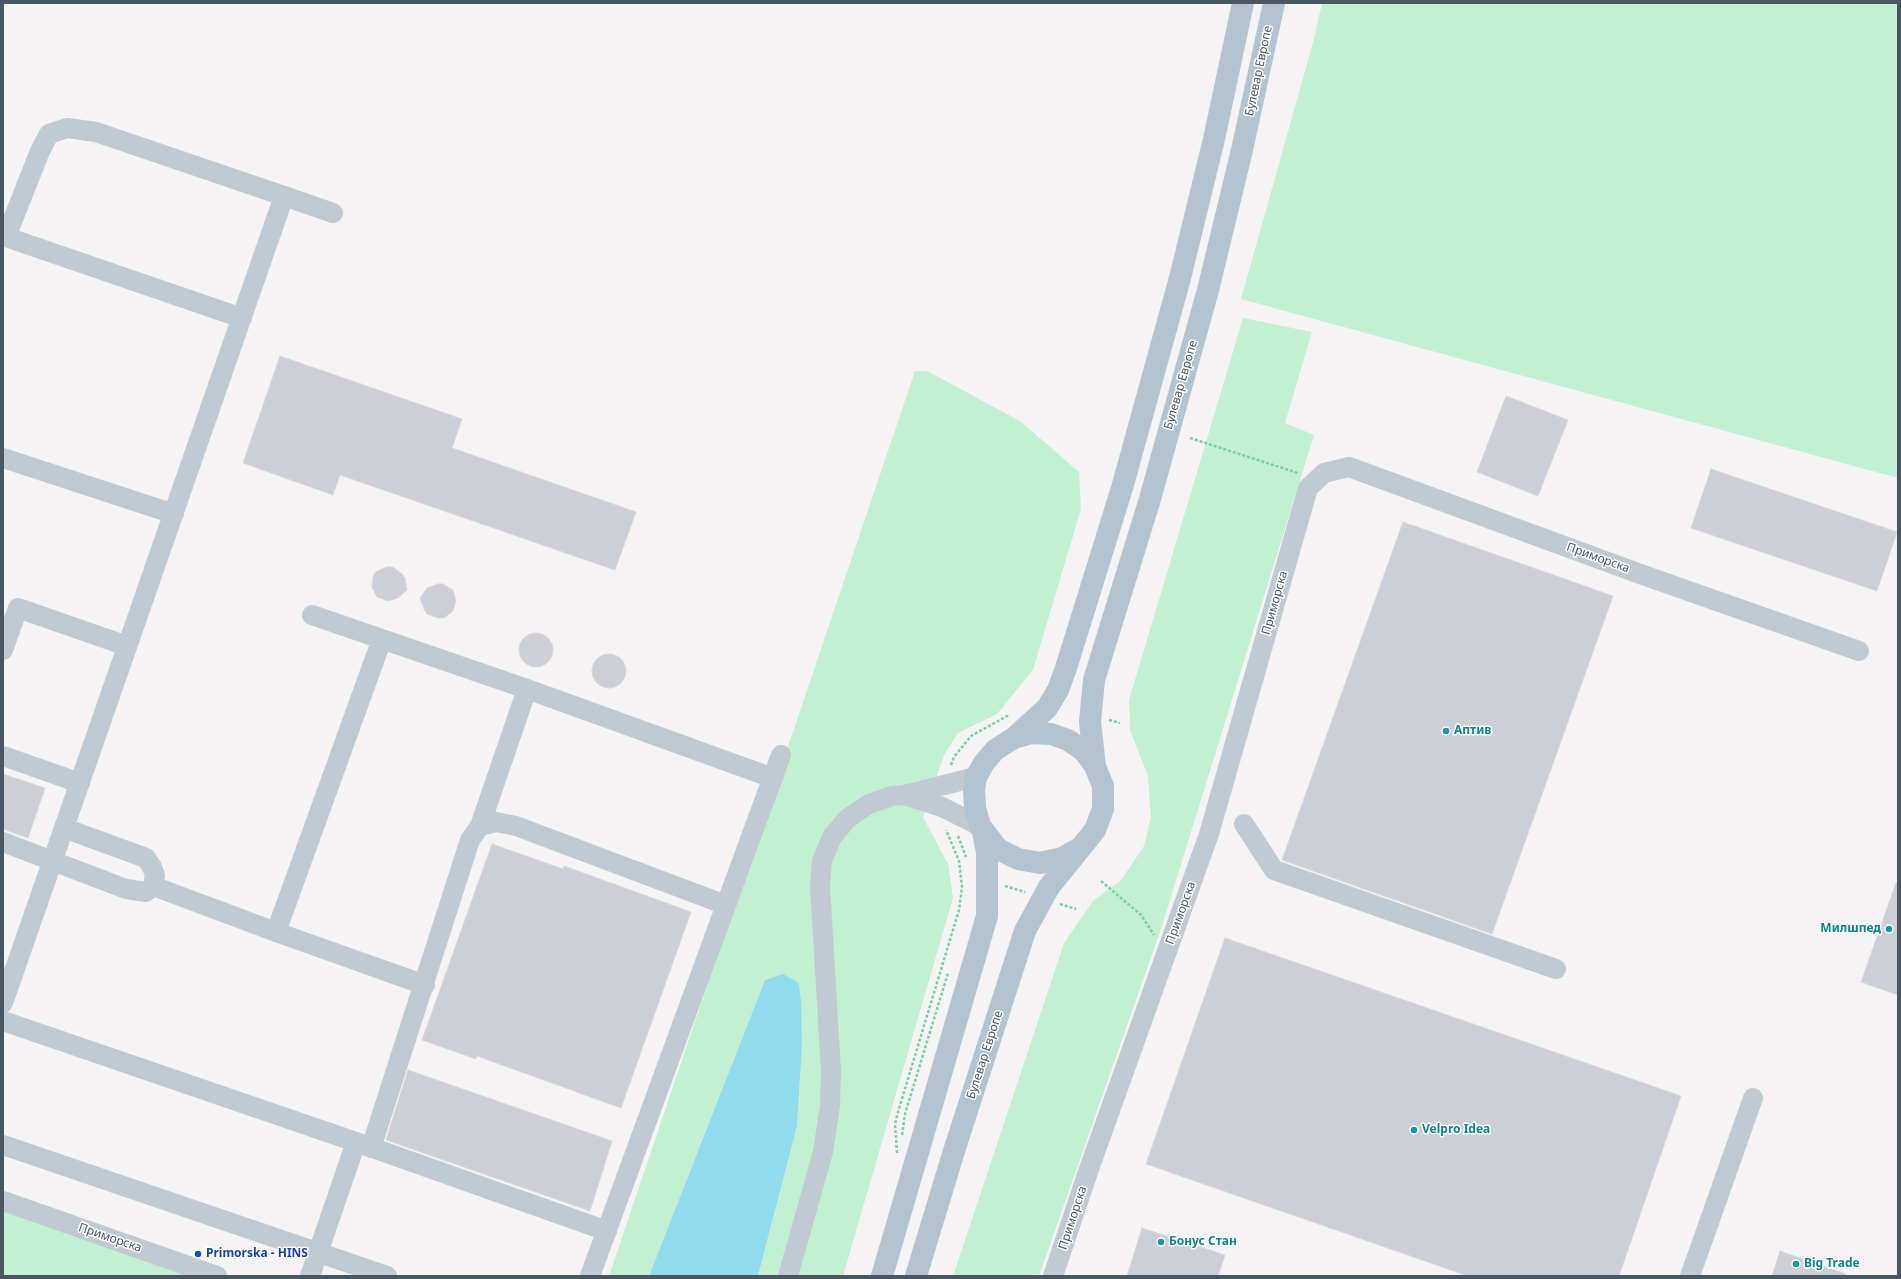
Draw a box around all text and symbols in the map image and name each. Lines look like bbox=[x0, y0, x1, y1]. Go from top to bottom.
street label: Булевар Европе bbox=[1242, 25, 1276, 117]
street label: Булевар Европе bbox=[1161, 339, 1201, 431]
street label: Приморска bbox=[1565, 540, 1631, 576]
street label: Приморска bbox=[1259, 569, 1291, 637]
place label: Аптив bbox=[1454, 724, 1491, 738]
marker: Аптив bbox=[1441, 726, 1451, 736]
street label: Приморска bbox=[1163, 880, 1199, 946]
place label: Милшпед bbox=[1820, 922, 1881, 936]
marker: Милшпед bbox=[1884, 924, 1894, 934]
street label: Булевар Европе bbox=[964, 1009, 1006, 1101]
place label: Velpro Idea bbox=[1422, 1123, 1490, 1137]
marker: Velpro Idea bbox=[1409, 1125, 1419, 1135]
street label: Приморска bbox=[1056, 1184, 1090, 1252]
street label: Приморска bbox=[76, 1220, 144, 1256]
place label: Бонус Стан bbox=[1169, 1235, 1237, 1249]
marker: Бонус Стан bbox=[1156, 1237, 1166, 1247]
place label: Primorska - HINS bbox=[206, 1247, 308, 1261]
marker: Primorska - HINS bbox=[193, 1249, 203, 1259]
place label: Big Trade bbox=[1804, 1257, 1860, 1271]
marker: Big Trade bbox=[1791, 1259, 1801, 1269]

